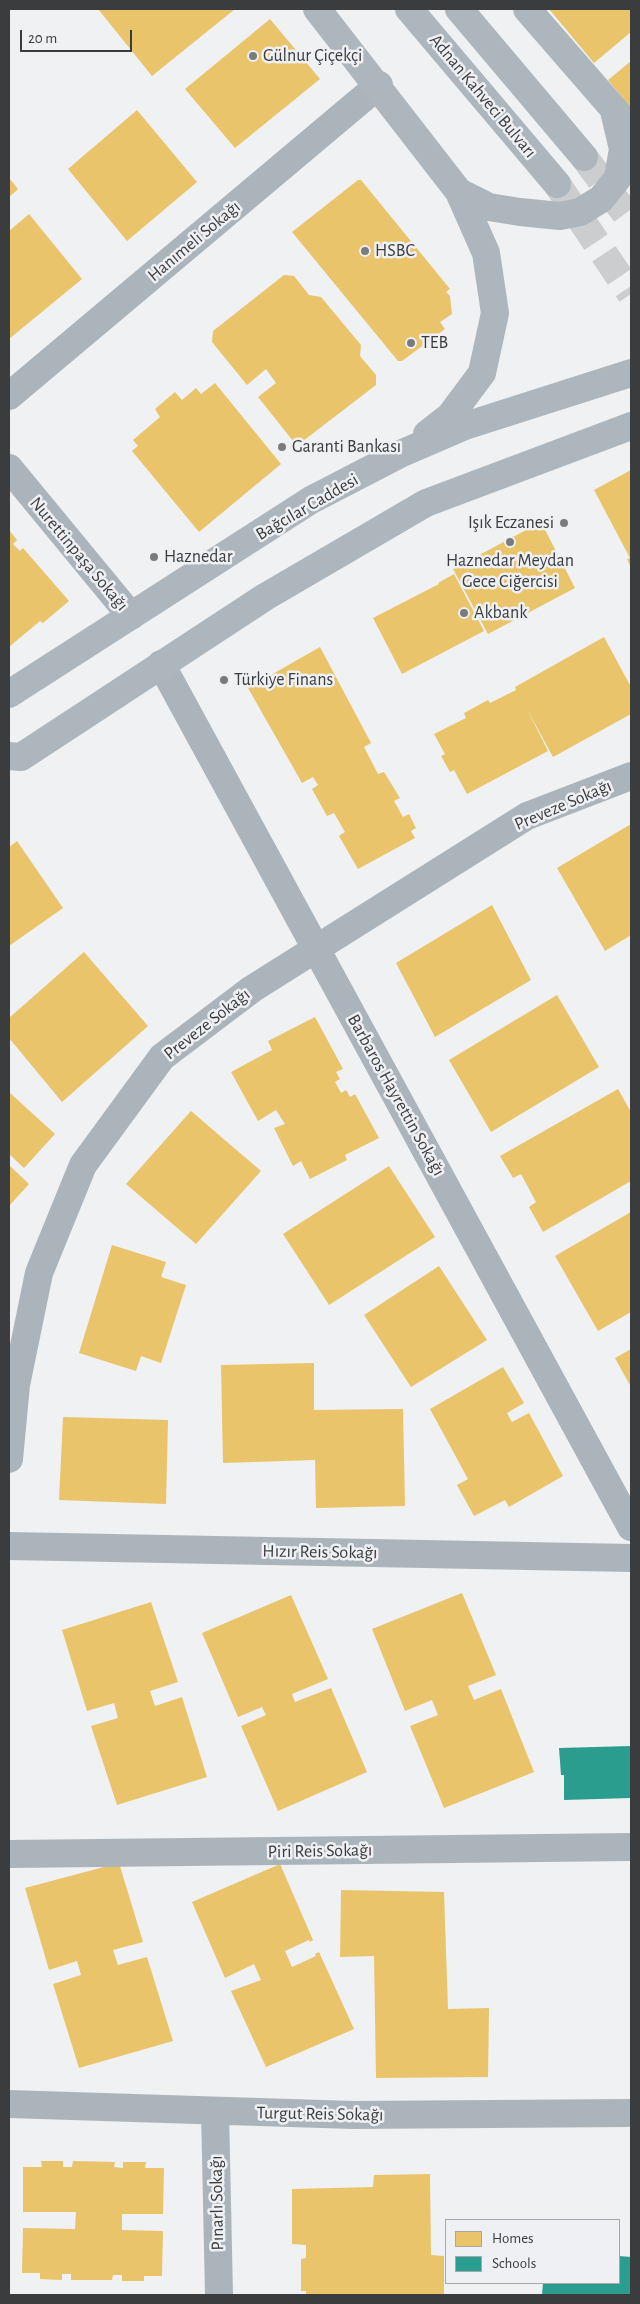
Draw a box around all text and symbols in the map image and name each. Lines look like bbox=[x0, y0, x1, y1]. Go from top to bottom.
scale bar bbox=[22, 20, 135, 52]
street label: Adnan Kahveci Bulvarı bbox=[425, 30, 541, 162]
text: 20 m bbox=[28, 31, 57, 46]
place label: Gülnur Çiçekçi bbox=[263, 45, 362, 67]
marker: Gülnur Çiçekçi bbox=[247, 50, 259, 62]
street label: Hanımeli Sokağı bbox=[143, 196, 245, 286]
place label: HSBC bbox=[375, 240, 415, 262]
marker: HSBC bbox=[359, 245, 371, 257]
place label: TEB bbox=[421, 332, 448, 354]
marker: TEB bbox=[405, 337, 417, 349]
place label: Garanti Bankası bbox=[292, 436, 401, 458]
marker: Garanti Bankası bbox=[276, 441, 288, 453]
street label: Bağcılar Caddesi bbox=[252, 469, 362, 545]
street label: Nurettinpaşa Sokağı bbox=[25, 493, 133, 615]
place label: Işık Eczanesi bbox=[468, 512, 554, 534]
marker: Işık Eczanesi bbox=[558, 517, 570, 529]
marker: Haznedar Meydan Gece Ciğercisi bbox=[504, 536, 516, 548]
place label: Haznedar bbox=[164, 546, 233, 568]
place label: Haznedar Meydan Gece Ciğercisi bbox=[446, 550, 574, 592]
marker: Haznedar bbox=[148, 551, 160, 563]
place label: Akbank bbox=[474, 602, 527, 624]
marker: Akbank bbox=[458, 607, 470, 619]
place label: Türkiye Finans bbox=[234, 669, 333, 691]
marker: Türkiye Finans bbox=[218, 674, 230, 686]
street label: Preveze Sokağı bbox=[511, 775, 615, 835]
street label: Preveze Sokağı bbox=[160, 984, 254, 1064]
street label: Barbaros Hayrettin Sokağı bbox=[343, 1010, 449, 1180]
street label: Hızır Reis Sokağı bbox=[262, 1540, 378, 1564]
street label: Piri Reis Sokağı bbox=[267, 1839, 373, 1863]
street label: Turgut Reis Sokağı bbox=[256, 2102, 384, 2126]
street label: Pınarlı Sokağı bbox=[205, 2155, 229, 2251]
legend bbox=[445, 2219, 620, 2284]
text: Homes bbox=[492, 2231, 534, 2246]
text: Schools bbox=[492, 2256, 536, 2271]

